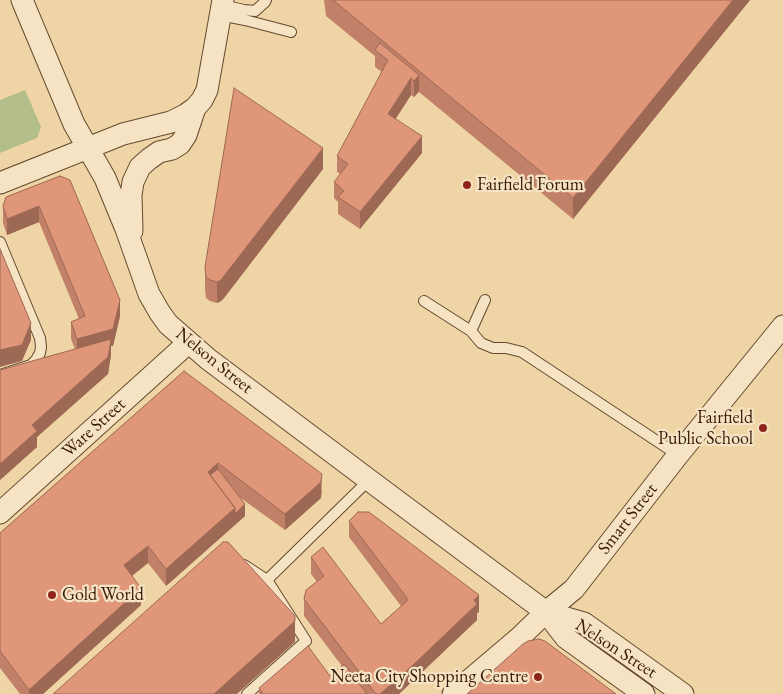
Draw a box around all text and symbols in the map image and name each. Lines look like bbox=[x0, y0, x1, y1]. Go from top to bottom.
place label: Fairfield Forum bbox=[477, 174, 584, 196]
marker: Fairfield Forum bbox=[461, 179, 473, 191]
street label: Nelson Street bbox=[171, 323, 257, 399]
street label: Ware Street bbox=[58, 394, 130, 462]
place label: Fairfield Public School bbox=[658, 407, 753, 449]
marker: Fairfield Public School bbox=[757, 422, 769, 434]
street label: Smart Street bbox=[594, 479, 662, 559]
place label: Gold World bbox=[62, 584, 144, 606]
marker: Gold World bbox=[46, 589, 58, 601]
street label: Nelson Street bbox=[571, 615, 661, 683]
place label: Neeta City Shopping Centre bbox=[331, 666, 528, 688]
marker: Neeta City Shopping Centre bbox=[532, 671, 544, 683]

